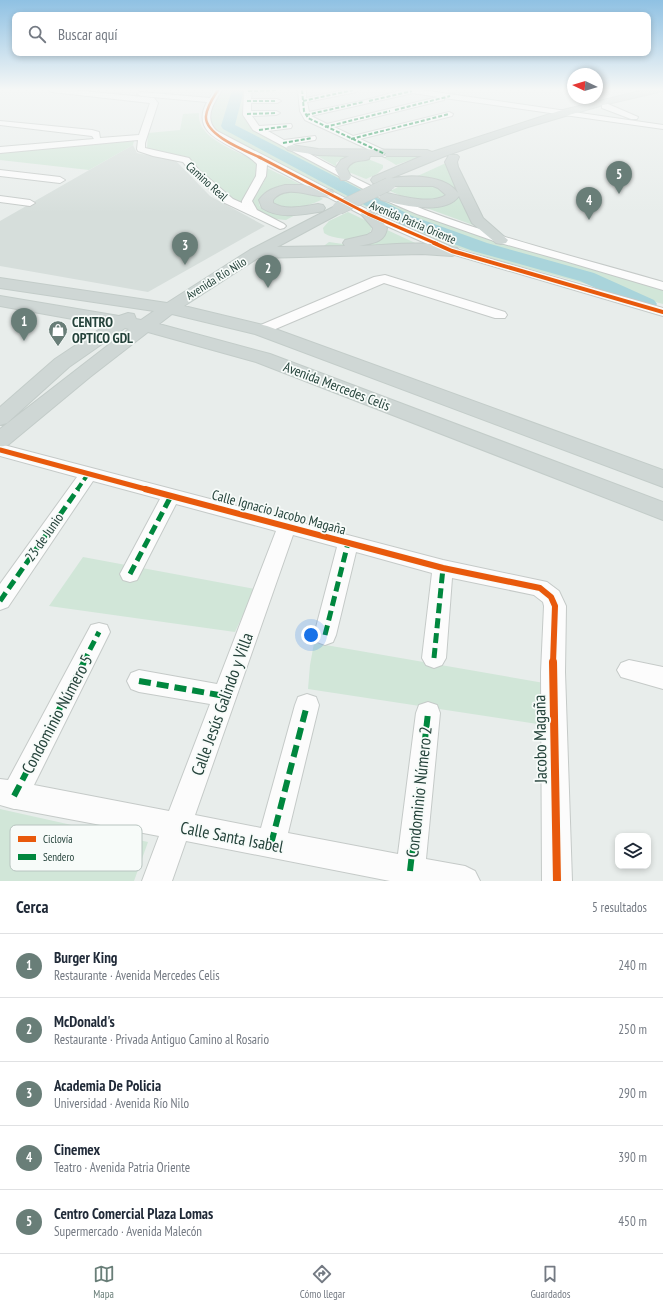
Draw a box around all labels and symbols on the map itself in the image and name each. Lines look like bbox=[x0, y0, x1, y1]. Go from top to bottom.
north arrow bbox=[567, 68, 603, 104]
street label: Camino Real bbox=[183, 158, 231, 204]
pin: 5 bbox=[606, 161, 632, 194]
pin: 4 bbox=[576, 187, 602, 220]
street label: Avenida Patria Oriente bbox=[367, 197, 459, 247]
pin: 3 bbox=[172, 232, 198, 265]
street label: Avenida Río Nilo bbox=[183, 253, 249, 303]
pin: 2 bbox=[255, 255, 281, 288]
pin: 1 bbox=[11, 308, 37, 341]
place label: CENTRO OPTICO GDL bbox=[72, 313, 133, 347]
shop icon: CENTRO OPTICO GDL bbox=[47, 319, 69, 347]
street label: Avenida Mercedes Celis bbox=[281, 357, 393, 415]
street label: Calle Ignacio Jacobo Magaña bbox=[210, 485, 348, 539]
street label: 23 de Junio bbox=[21, 509, 67, 565]
your location bbox=[301, 625, 321, 645]
street label: Calle Jesús Galindo y Villa bbox=[186, 630, 258, 778]
street label: Condominio Número 5 bbox=[16, 651, 98, 777]
street label: Jacobo Magaña bbox=[528, 695, 552, 784]
street label: Condominio Número 2 bbox=[401, 725, 437, 859]
street label: Calle Santa Isabel bbox=[179, 816, 285, 858]
legend bbox=[10, 825, 142, 871]
text: Ciclovía bbox=[43, 832, 73, 846]
text: Sendero bbox=[43, 850, 74, 864]

